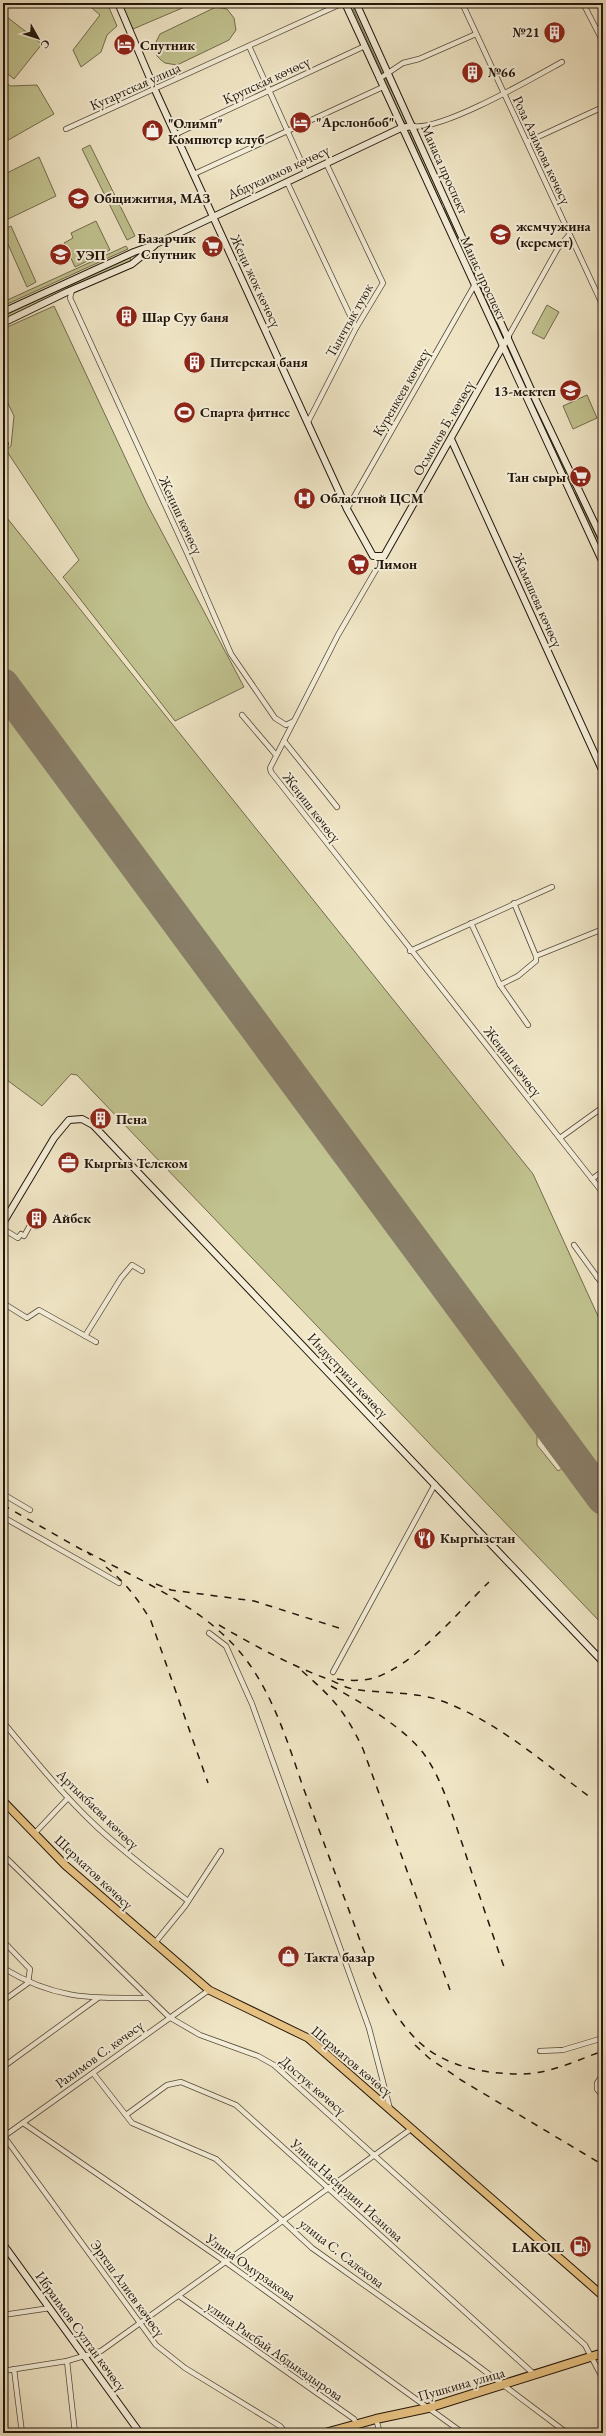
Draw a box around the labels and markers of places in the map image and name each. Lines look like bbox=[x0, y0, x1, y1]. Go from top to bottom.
building icon: №21 bbox=[542, 19, 568, 45]
place label: №21 bbox=[513, 23, 540, 41]
hotel icon: Спутник bbox=[112, 32, 138, 58]
place label: Спутник bbox=[140, 36, 195, 54]
building icon: №66 bbox=[459, 59, 485, 85]
place label: №66 bbox=[488, 63, 516, 81]
hotel icon: "Арслонбоб" bbox=[287, 109, 313, 135]
place label: "Арслонбоб" bbox=[316, 113, 394, 131]
place label: "Олимп" Компютер клуб bbox=[168, 114, 265, 148]
shop icon: "Олимп" Компютер клуб bbox=[140, 118, 166, 144]
school or university icon: Общижития, МАЗ bbox=[65, 185, 91, 211]
place label: Общижития, МАЗ bbox=[94, 189, 210, 207]
place label: жемчужина (керемет) bbox=[516, 217, 591, 251]
school or university icon: жемчужина (керемет) bbox=[488, 221, 514, 247]
place label: Базарчик Спутник bbox=[137, 229, 196, 263]
supermarket icon: Базарчик Спутник bbox=[199, 233, 225, 259]
school or university icon: УЭП bbox=[47, 242, 73, 268]
place label: УЭП bbox=[75, 246, 106, 264]
building icon: Шар Суу баня bbox=[113, 304, 139, 330]
place label: Шар Суу баня bbox=[142, 308, 229, 326]
building icon: Питерская баня bbox=[182, 349, 208, 375]
place label: Питерская баня bbox=[210, 353, 309, 371]
school or university icon: 13-мектеп bbox=[558, 378, 584, 404]
place label: 13-мектеп bbox=[494, 382, 556, 400]
sports icon: Спарта фитнес bbox=[172, 399, 198, 425]
place label: Спарта фитнес bbox=[200, 403, 290, 421]
supermarket icon: Тан сыры bbox=[568, 464, 594, 490]
place label: Тан сыры bbox=[507, 468, 566, 486]
hospital icon: Областной ЦСМ bbox=[292, 485, 318, 511]
place label: Областной ЦСМ bbox=[320, 489, 424, 507]
supermarket icon: Лимон bbox=[346, 551, 372, 577]
place label: Лимон bbox=[374, 555, 417, 573]
building icon: Пена bbox=[88, 1106, 114, 1132]
place label: Пена bbox=[116, 1110, 148, 1128]
office icon: Кыргыз Телеком bbox=[55, 1150, 81, 1176]
place label: Кыргыз Телеком bbox=[84, 1154, 188, 1172]
building icon: Айбек bbox=[24, 1205, 50, 1231]
place label: Айбек bbox=[51, 1209, 91, 1227]
restaurant icon: Кыргызстан bbox=[411, 1525, 437, 1551]
place label: Кыргызстан bbox=[440, 1529, 515, 1547]
shop icon: Такта базар bbox=[275, 1944, 301, 1970]
place label: Такта базар bbox=[304, 1948, 375, 1966]
fuel station icon: LAKOIL bbox=[567, 2234, 593, 2260]
place label: LAKOIL bbox=[512, 2238, 565, 2256]

